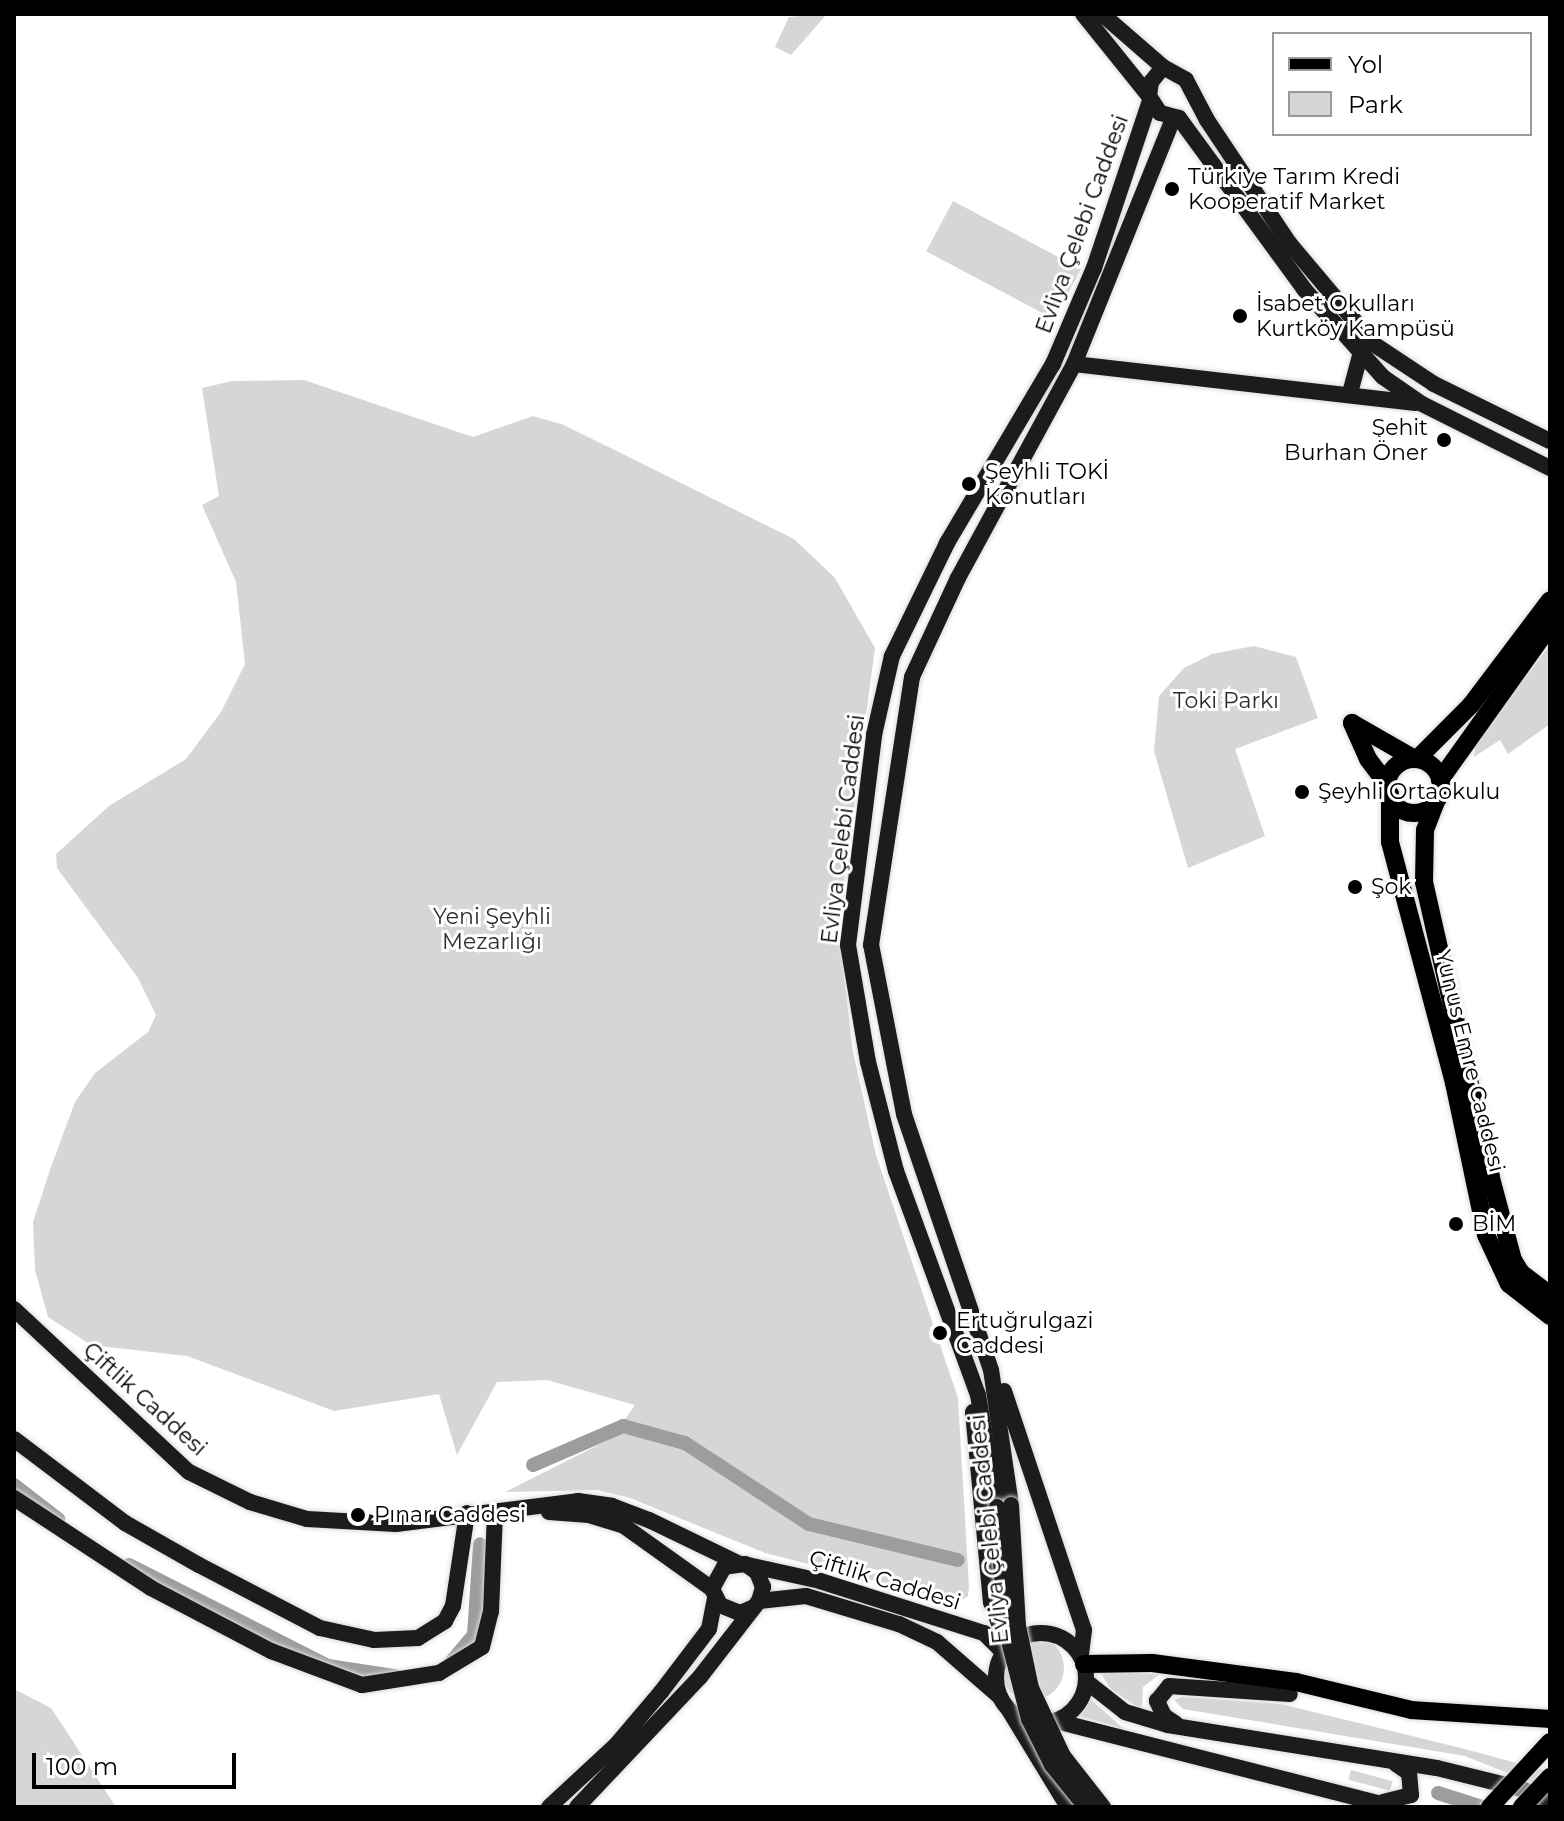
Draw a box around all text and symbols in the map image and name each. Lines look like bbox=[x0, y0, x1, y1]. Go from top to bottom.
legend bbox=[1272, 32, 1532, 136]
text: Yol bbox=[1348, 50, 1383, 79]
text: Park bbox=[1348, 90, 1403, 119]
street label: Evliya Çelebi Caddesi bbox=[1030, 111, 1134, 337]
place label: Türkiye Tarım Kredi Kooperatif Market bbox=[1188, 163, 1400, 214]
marker: Türkiye Tarım Kredi Kooperatif Market bbox=[1163, 180, 1181, 198]
place label: İsabet Okulları Kurtköy Kampüsü bbox=[1256, 290, 1455, 342]
marker: İsabet Okulları Kurtköy Kampüsü bbox=[1231, 307, 1249, 325]
place label: Şehit Burhan Öner bbox=[1284, 414, 1428, 466]
marker: Şehit Burhan Öner bbox=[1435, 431, 1453, 449]
place label: Şeyhli TOKİ Konutları bbox=[985, 458, 1109, 510]
marker: Şeyhli TOKİ Konutları bbox=[960, 475, 978, 493]
park label: Toki Parkı bbox=[1173, 688, 1279, 714]
street label: Evliya Çelebi Caddesi bbox=[816, 713, 870, 945]
place label: Şeyhli Ortaokulu bbox=[1318, 779, 1500, 805]
marker: Şeyhli Ortaokulu bbox=[1293, 783, 1311, 801]
place label: Şok bbox=[1371, 874, 1411, 900]
marker: Şok bbox=[1346, 878, 1364, 896]
park label: Yeni Şeyhli Mezarlığı bbox=[433, 903, 551, 954]
street label: Yunus Emre Caddesi bbox=[1430, 947, 1510, 1175]
place label: BİM bbox=[1472, 1211, 1516, 1237]
marker: BİM bbox=[1447, 1215, 1465, 1233]
place label: Ertuğrulgazi Caddesi bbox=[956, 1307, 1093, 1358]
marker: Ertuğrulgazi Caddesi bbox=[931, 1324, 949, 1342]
street label: Çiftlik Caddesi bbox=[78, 1337, 212, 1461]
street label: Evliya Çelebi Caddesi bbox=[964, 1413, 1014, 1645]
place label: Pınar Caddesi bbox=[374, 1502, 526, 1528]
marker: Pınar Caddesi bbox=[349, 1506, 367, 1524]
street label: Çiftlik Caddesi bbox=[806, 1544, 964, 1616]
scale bar bbox=[36, 1737, 240, 1787]
text: 100 m bbox=[46, 1752, 118, 1781]

